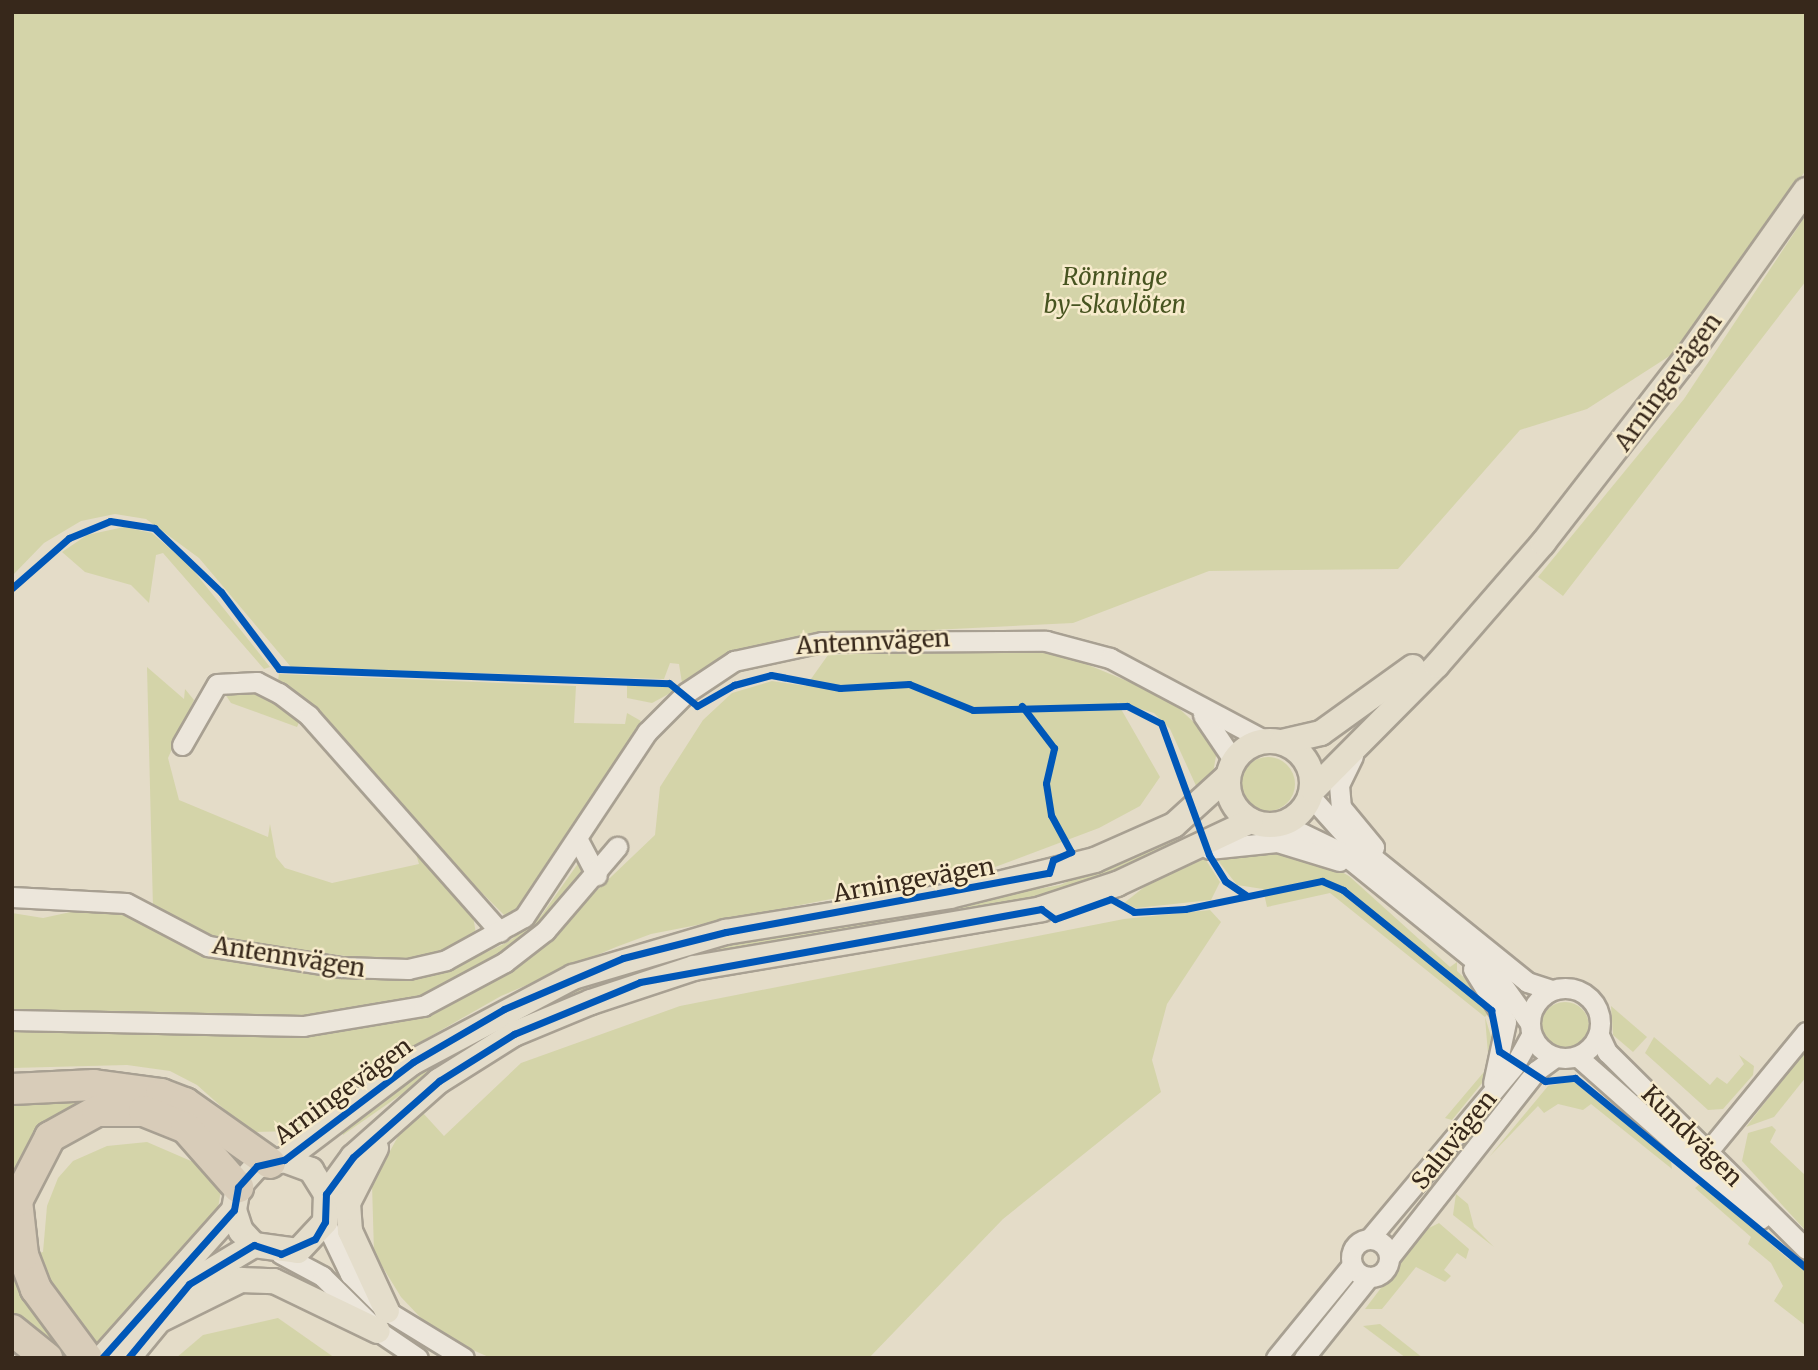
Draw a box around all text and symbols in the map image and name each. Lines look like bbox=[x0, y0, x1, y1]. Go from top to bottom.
park label: Rönninge by-Skavlöten bbox=[1044, 263, 1186, 319]
street label: Arningevägen bbox=[1608, 308, 1728, 456]
street label: Antennvägen bbox=[795, 624, 951, 660]
street label: Arningevägen bbox=[831, 852, 997, 908]
street label: Antennvägen bbox=[211, 931, 367, 983]
street label: Arningevägen bbox=[269, 1031, 417, 1151]
street label: Kundvägen bbox=[1636, 1080, 1748, 1192]
street label: Saluvägen bbox=[1405, 1085, 1503, 1195]

